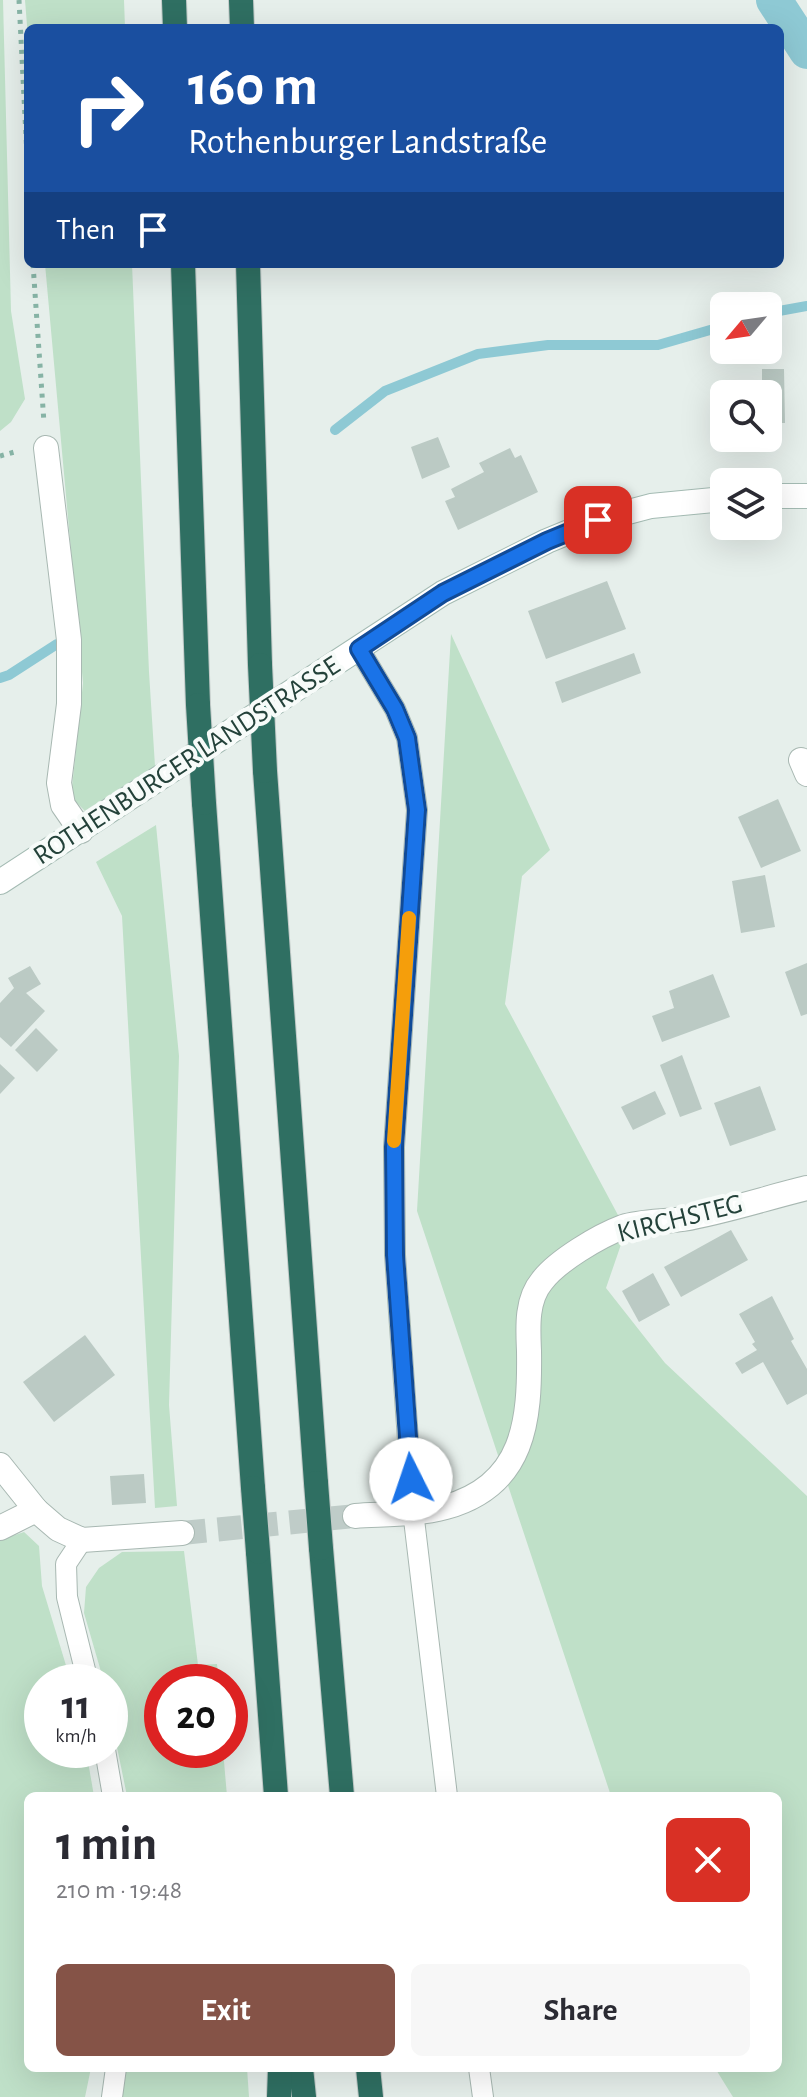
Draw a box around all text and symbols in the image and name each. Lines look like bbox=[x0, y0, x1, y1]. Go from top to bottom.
icon: right bbox=[56, 56, 160, 160]
text: 160 m bbox=[188, 59, 318, 115]
text: Rothenburger Landstraße bbox=[188, 124, 547, 160]
icon: arrive bbox=[131, 208, 175, 252]
text: Then bbox=[56, 215, 115, 245]
north arrow bbox=[710, 292, 782, 364]
map controls bbox=[710, 292, 782, 540]
button: search bbox=[710, 380, 782, 452]
button: layers bbox=[710, 468, 782, 540]
pin bbox=[564, 486, 632, 554]
icon: arrive bbox=[576, 498, 620, 542]
street label: ROTHENBURGER LANDSTRASSE bbox=[29, 652, 345, 870]
street label: KIRCHSTEG bbox=[614, 1190, 746, 1248]
position arrow bbox=[369, 1437, 453, 1521]
speed limit sign: 20 bbox=[144, 1664, 248, 1768]
text: 11 bbox=[62, 1686, 90, 1726]
text: km/h bbox=[55, 1726, 97, 1746]
button: close bbox=[666, 1818, 750, 1902]
text: 1 min bbox=[56, 1821, 157, 1869]
text: 210 m · 19:48 bbox=[56, 1877, 182, 1903]
button: Exit bbox=[56, 1964, 395, 2056]
button: Share bbox=[411, 1964, 750, 2056]

